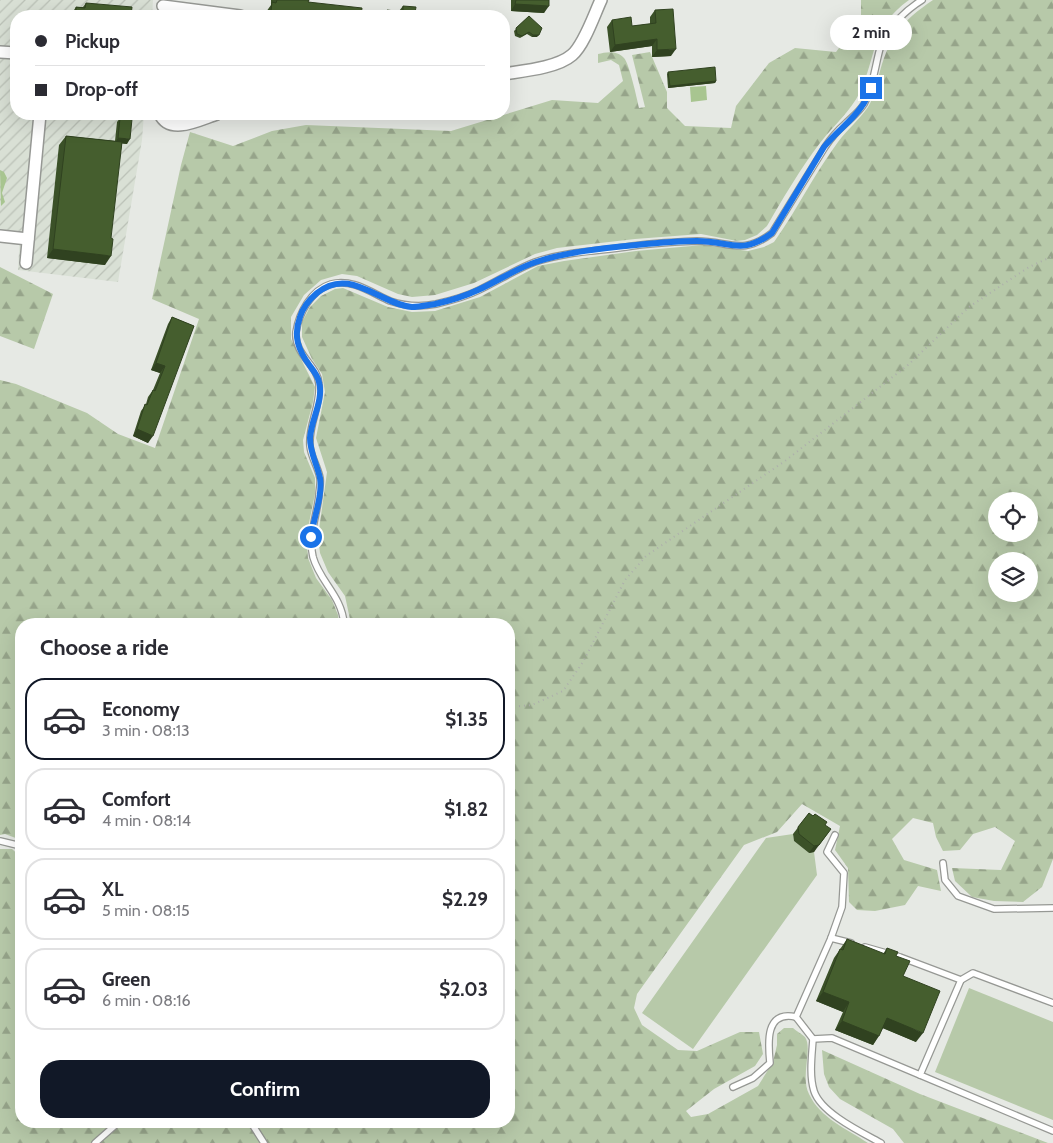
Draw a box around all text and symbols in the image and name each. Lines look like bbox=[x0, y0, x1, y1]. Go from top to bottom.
callout: 2 min bbox=[830, 16, 912, 51]
text: 2 min bbox=[852, 23, 890, 42]
text: Pickup bbox=[65, 30, 120, 53]
route end bbox=[860, 77, 882, 99]
text: Drop-off bbox=[65, 78, 138, 101]
map controls bbox=[988, 492, 1038, 602]
button: locate bbox=[988, 492, 1038, 542]
route start bbox=[300, 526, 322, 548]
button: layers bbox=[988, 552, 1038, 602]
text: Choose a ride bbox=[40, 634, 169, 661]
icon: car bbox=[42, 697, 87, 742]
text: Economy bbox=[102, 698, 180, 721]
text: $1.35 bbox=[445, 708, 488, 731]
text: 3 min · 08:13 bbox=[102, 721, 190, 740]
icon: car bbox=[42, 787, 87, 832]
text: Comfort bbox=[102, 788, 171, 811]
text: $1.82 bbox=[444, 798, 488, 821]
text: 4 min · 08:14 bbox=[102, 811, 191, 830]
icon: car bbox=[42, 877, 87, 922]
text: XL bbox=[102, 878, 123, 901]
text: $2.29 bbox=[442, 888, 488, 911]
text: 5 min · 08:15 bbox=[102, 901, 190, 920]
icon: car bbox=[42, 967, 87, 1012]
text: Green bbox=[102, 968, 151, 991]
text: $2.03 bbox=[439, 978, 488, 1001]
text: 6 min · 08:16 bbox=[102, 991, 191, 1010]
button: Confirm bbox=[40, 1060, 490, 1118]

